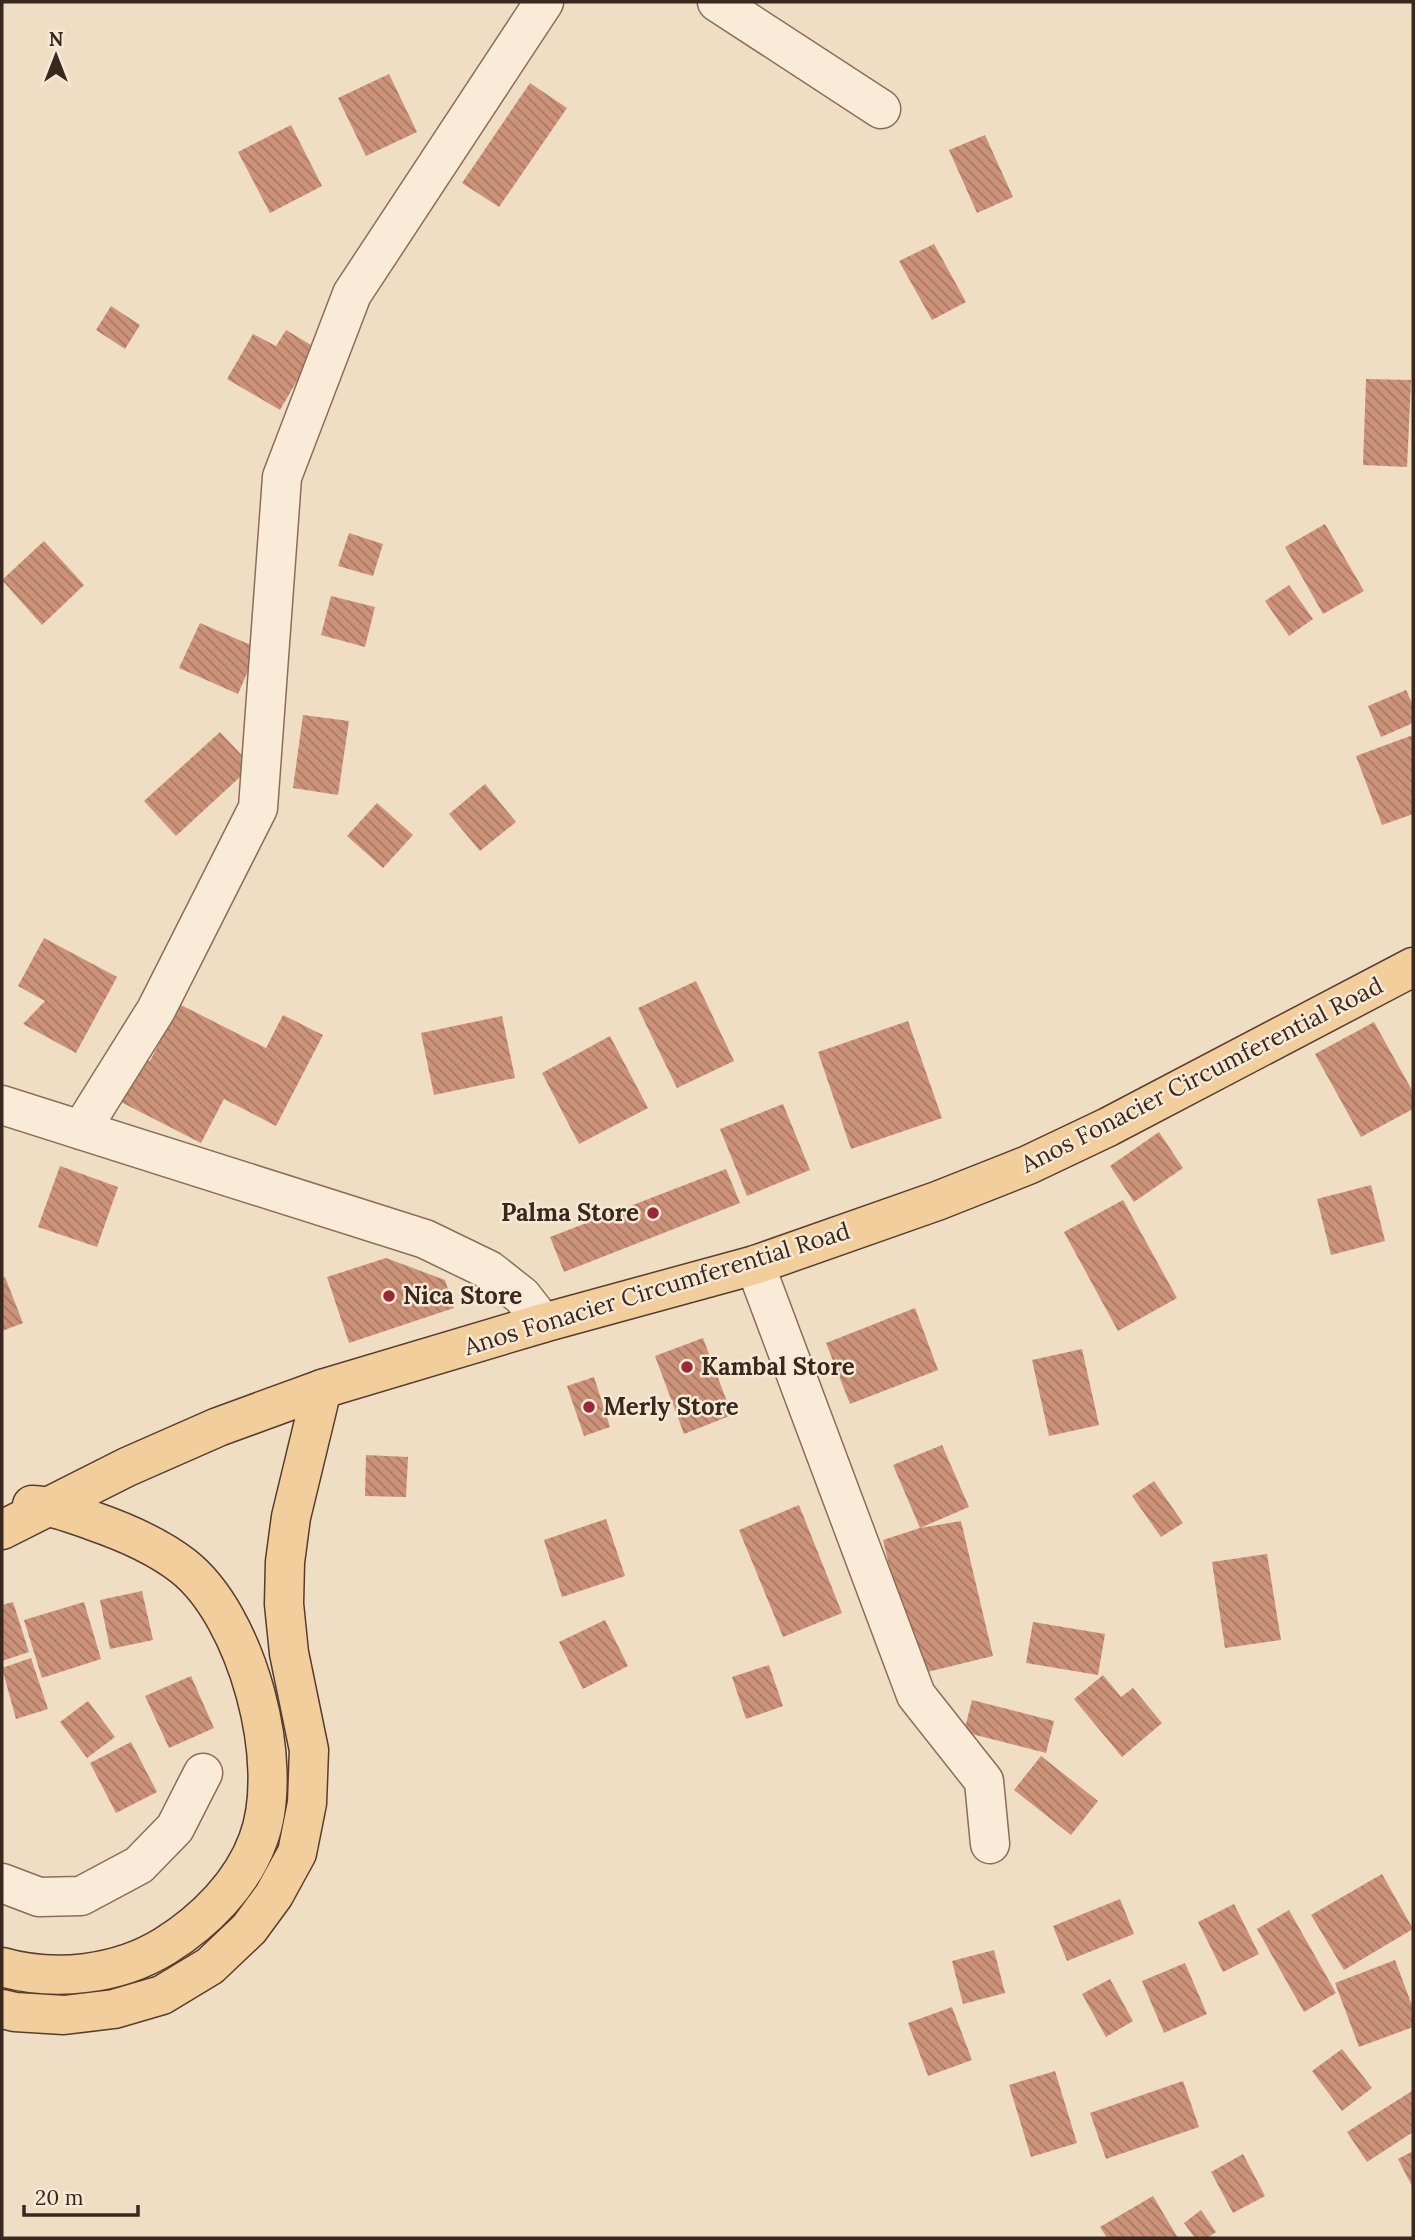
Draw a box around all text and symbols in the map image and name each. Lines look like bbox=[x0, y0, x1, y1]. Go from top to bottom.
north arrow bbox=[21, 21, 91, 91]
text: N bbox=[49, 27, 64, 51]
street label: Anos Fonacier Circumferential Road bbox=[1015, 970, 1388, 1180]
place label: Palma Store bbox=[501, 1197, 639, 1228]
marker: Palma Store bbox=[645, 1205, 661, 1221]
street label: Anos Fonacier Circumferential Road bbox=[459, 1215, 854, 1362]
place label: Nica Store bbox=[403, 1280, 522, 1311]
marker: Nica Store bbox=[381, 1288, 397, 1304]
place label: Kambal Store bbox=[701, 1351, 855, 1382]
marker: Kambal Store bbox=[679, 1359, 695, 1375]
place label: Merly Store bbox=[603, 1391, 739, 1422]
marker: Merly Store bbox=[581, 1399, 597, 1415]
scale bar bbox=[24, 2174, 138, 2218]
text: 20 m bbox=[35, 2184, 84, 2211]

